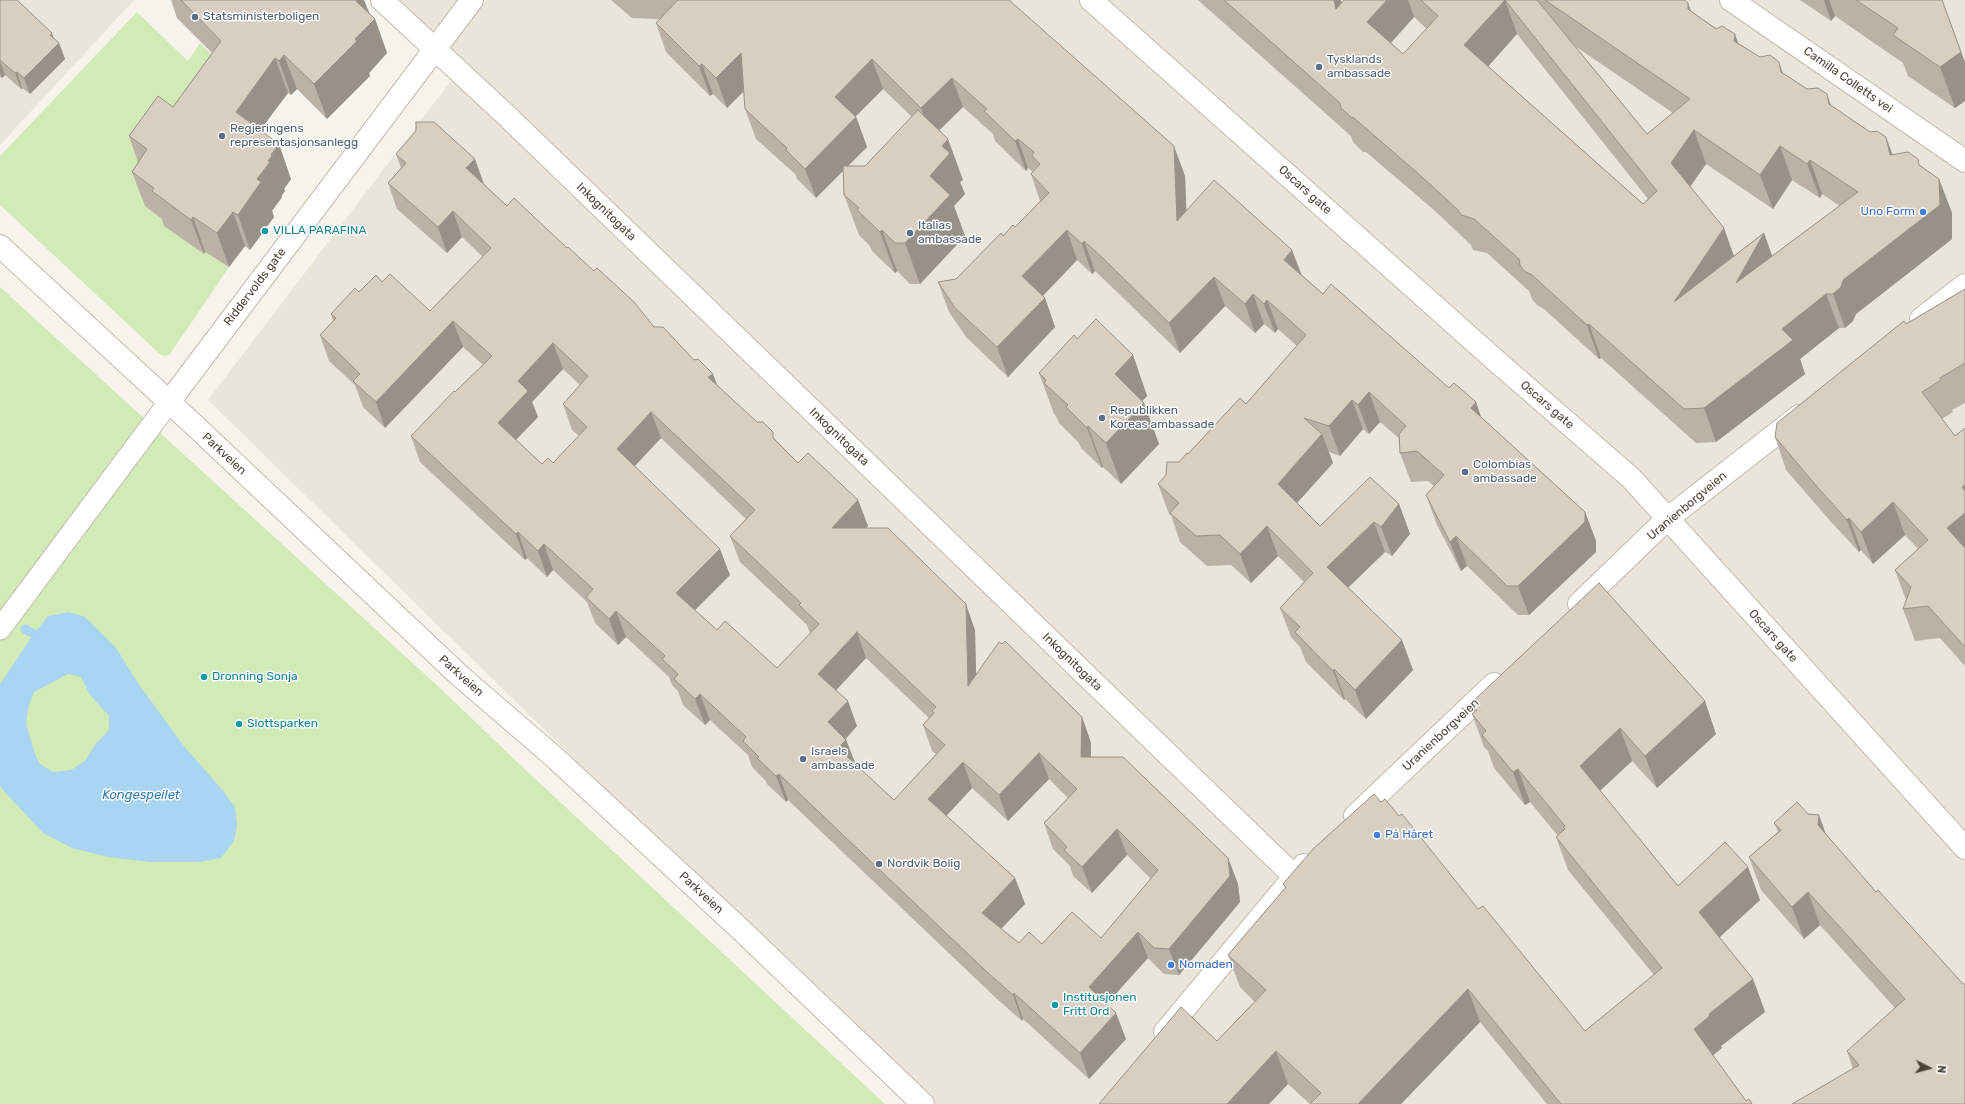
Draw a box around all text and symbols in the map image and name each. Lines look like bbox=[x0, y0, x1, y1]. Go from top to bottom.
place label: Statsministerboligen bbox=[203, 10, 319, 24]
marker: Statsministerboligen bbox=[190, 12, 200, 22]
street label: Camilla Colletts vei bbox=[1801, 44, 1895, 116]
place label: Tysklands ambassade bbox=[1327, 53, 1391, 81]
marker: Tysklands ambassade bbox=[1314, 62, 1324, 72]
place label: Regjeringens representasjonsanlegg bbox=[230, 122, 358, 150]
marker: Regjeringens representasjonsanlegg bbox=[217, 131, 227, 141]
street label: Oscars gate bbox=[1276, 162, 1334, 218]
street label: Inkognitogata bbox=[573, 180, 639, 244]
place label: Uno Form bbox=[1860, 205, 1915, 219]
marker: Uno Form bbox=[1918, 207, 1928, 217]
place label: Italias ambassade bbox=[918, 219, 982, 247]
place label: VILLA PARAFINA bbox=[273, 224, 366, 238]
marker: VILLA PARAFINA bbox=[260, 226, 270, 236]
marker: Italias ambassade bbox=[905, 228, 915, 238]
street label: Riddervolds gate bbox=[221, 245, 289, 329]
street label: Oscars gate bbox=[1517, 378, 1577, 432]
place label: Republikken Koreas ambassade bbox=[1110, 404, 1214, 432]
street label: Inkognitogata bbox=[806, 405, 872, 469]
marker: Republikken Koreas ambassade bbox=[1097, 413, 1107, 423]
street label: Parkveien bbox=[199, 430, 249, 478]
place label: Colombias ambassade bbox=[1473, 458, 1537, 486]
marker: Colombias ambassade bbox=[1460, 467, 1470, 477]
street label: Uranienborgveien bbox=[1644, 469, 1730, 543]
street label: Oscars gate bbox=[1745, 607, 1801, 665]
street label: Inkognitogata bbox=[1039, 630, 1105, 694]
street label: Parkveien bbox=[436, 652, 486, 700]
place label: Dronning Sonja bbox=[212, 670, 298, 684]
marker: Dronning Sonja bbox=[199, 672, 209, 682]
street label: Uranienborgveien bbox=[1400, 696, 1482, 774]
place label: Slottsparken bbox=[247, 717, 318, 731]
marker: Slottsparken bbox=[234, 719, 244, 729]
place label: Israels ambassade bbox=[811, 745, 875, 773]
marker: Israels ambassade bbox=[798, 754, 808, 764]
water label: Kongespeilet bbox=[102, 787, 180, 803]
place label: På Håret bbox=[1385, 828, 1433, 842]
marker: På Håret bbox=[1372, 830, 1382, 840]
place label: Nordvik Bolig bbox=[887, 857, 960, 871]
marker: Nordvik Bolig bbox=[874, 859, 884, 869]
street label: Parkveien bbox=[676, 869, 726, 917]
place label: Nomaden bbox=[1179, 958, 1233, 972]
marker: Nomaden bbox=[1166, 960, 1176, 970]
place label: Institusjonen Fritt Ord bbox=[1063, 991, 1136, 1019]
marker: Institusjonen Fritt Ord bbox=[1050, 1000, 1060, 1010]
north arrow bbox=[1909, 1048, 1949, 1088]
text: N bbox=[1935, 1065, 1948, 1074]

